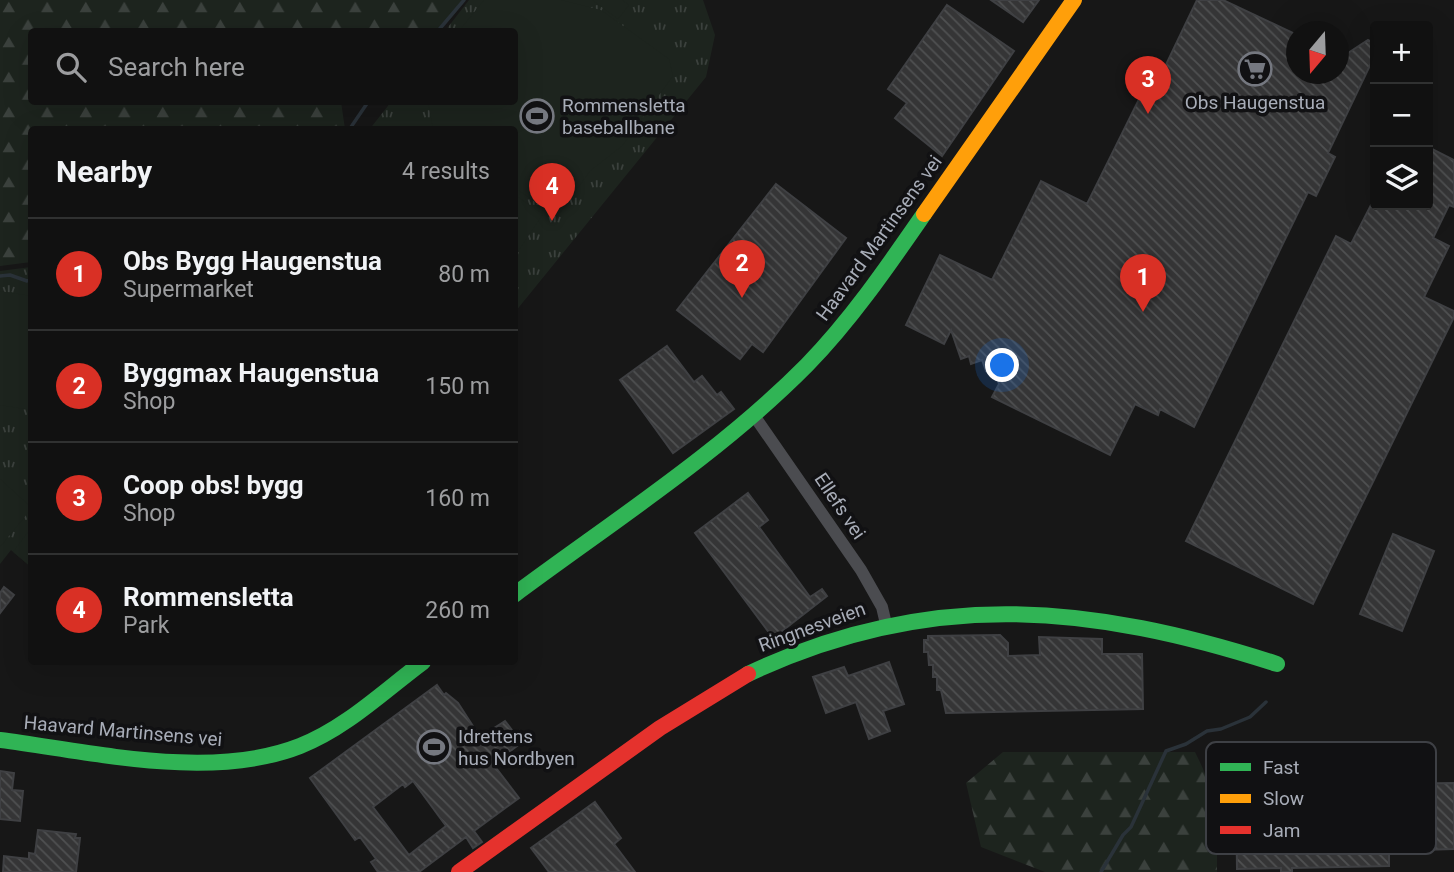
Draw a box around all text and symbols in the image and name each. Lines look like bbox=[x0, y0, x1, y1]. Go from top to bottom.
north arrow bbox=[1286, 21, 1349, 84]
map controls bbox=[1370, 21, 1433, 210]
button: + bbox=[1370, 21, 1433, 84]
search box bbox=[28, 28, 518, 105]
icon: search bbox=[52, 48, 90, 86]
supermarket icon: Obs Haugenstua bbox=[1236, 50, 1274, 88]
text: Search here bbox=[108, 52, 245, 82]
pin: 3 bbox=[1125, 56, 1171, 114]
button: − bbox=[1370, 84, 1433, 147]
place label: Obs Haugenstua bbox=[1185, 91, 1325, 114]
place label: Rommensletta baseballbane bbox=[562, 94, 686, 139]
sports icon: Rommensletta baseballbane bbox=[518, 97, 556, 135]
button: layers bbox=[1370, 147, 1433, 210]
street label: Haavard Martinsens vei bbox=[811, 151, 947, 325]
text: Nearby bbox=[56, 154, 152, 189]
text: 4 results bbox=[402, 158, 490, 185]
pin: 4 bbox=[529, 163, 575, 221]
pin: 2 bbox=[719, 240, 765, 298]
text: Obs Bygg Haugenstua bbox=[123, 246, 382, 276]
pin: 1 bbox=[1120, 254, 1166, 312]
text: 1 bbox=[72, 261, 86, 288]
text: 80 m bbox=[438, 261, 490, 288]
text: Supermarket bbox=[123, 276, 254, 303]
your location bbox=[985, 348, 1019, 382]
text: Byggmax Haugenstua bbox=[123, 358, 379, 388]
text: 2 bbox=[72, 373, 86, 400]
text: 150 m bbox=[425, 373, 490, 400]
text: Shop bbox=[123, 388, 175, 415]
street label: Ellefs vei bbox=[809, 468, 871, 544]
text: Coop obs! bygg bbox=[123, 470, 304, 500]
text: 3 bbox=[72, 485, 86, 512]
text: 160 m bbox=[425, 485, 490, 512]
text: Shop bbox=[123, 500, 175, 527]
text: Rommensletta bbox=[123, 582, 294, 612]
text: 4 bbox=[72, 597, 86, 624]
text: 260 m bbox=[425, 597, 490, 624]
street label: Ringnesveien bbox=[755, 597, 869, 657]
text: Park bbox=[123, 612, 169, 639]
street label: Haavard Martinsens vei bbox=[23, 711, 223, 751]
place label: Idrettens hus Nordbyen bbox=[458, 725, 575, 770]
sports icon: Idrettens hus Nordbyen bbox=[415, 728, 453, 766]
legend bbox=[1206, 742, 1436, 854]
text: Fast bbox=[1263, 756, 1300, 779]
text: Slow bbox=[1263, 787, 1304, 810]
text: Jam bbox=[1263, 819, 1300, 842]

